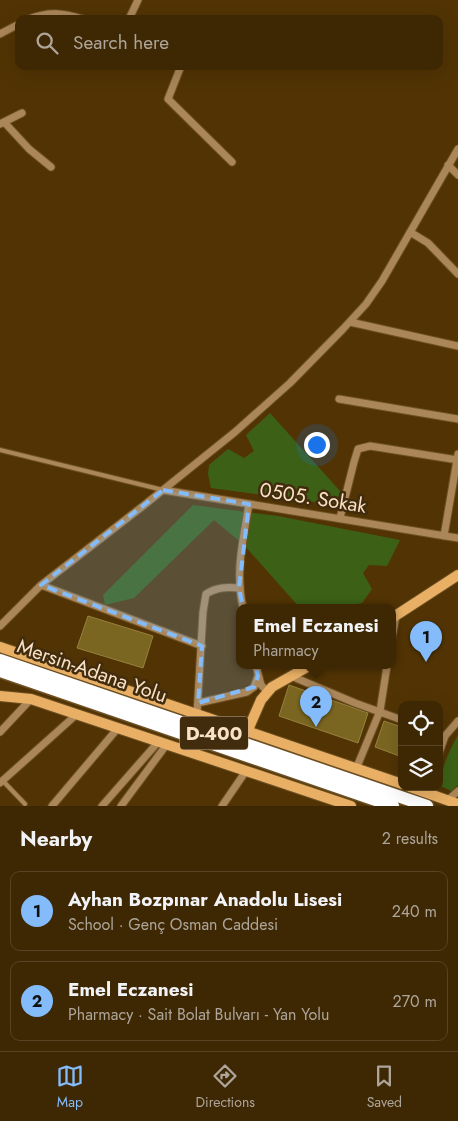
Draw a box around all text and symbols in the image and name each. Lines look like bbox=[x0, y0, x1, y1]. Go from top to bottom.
search box bbox=[15, 15, 443, 70]
icon: search bbox=[33, 29, 61, 57]
text: Search here bbox=[73, 29, 169, 56]
your location bbox=[304, 432, 330, 458]
street label: 0505. Sokak bbox=[258, 475, 369, 521]
popup bbox=[236, 604, 396, 669]
text: Emel Eczanesi bbox=[253, 612, 379, 639]
pin: 1 bbox=[410, 621, 442, 662]
street label: Mersin-Adana Yolu bbox=[13, 632, 171, 710]
text: Pharmacy bbox=[253, 639, 318, 662]
pin: 2 bbox=[300, 686, 332, 727]
map controls bbox=[398, 701, 443, 791]
button: locate bbox=[398, 701, 443, 746]
road number: D-400 bbox=[180, 716, 248, 750]
button: layers bbox=[398, 746, 443, 791]
text: Nearby bbox=[20, 824, 92, 854]
text: 2 results bbox=[382, 827, 438, 850]
text: Ayhan Bozpınar Anadolu Lisesi bbox=[68, 886, 342, 913]
text: 1 bbox=[33, 900, 41, 923]
text: 240 m bbox=[392, 900, 437, 923]
text: School · Genç Osman Caddesi bbox=[68, 913, 278, 936]
text: Emel Eczanesi bbox=[68, 976, 193, 1003]
text: 2 bbox=[32, 990, 42, 1013]
text: 270 m bbox=[393, 990, 437, 1013]
text: Pharmacy · Sait Bolat Bulvarı - Yan Yolu bbox=[68, 1003, 329, 1026]
tab: Map bbox=[56, 1062, 84, 1112]
tab: Directions bbox=[196, 1062, 255, 1112]
tab: Saved bbox=[367, 1062, 402, 1112]

